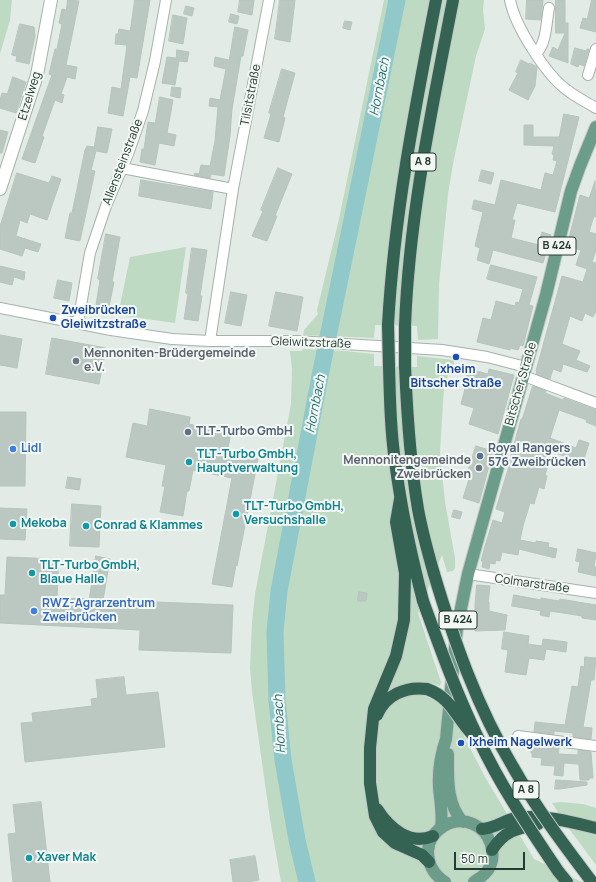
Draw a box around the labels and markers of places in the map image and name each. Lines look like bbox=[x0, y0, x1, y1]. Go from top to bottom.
place label: Zweibrücken Gleiwitzstraße bbox=[61, 304, 146, 332]
marker: Zweibrücken Gleiwitzstraße bbox=[48, 313, 58, 323]
place label: Mennoniten-Brüdergemeinde e.V. bbox=[84, 347, 256, 375]
marker: Ixheim Bitscher Straße bbox=[451, 352, 461, 362]
marker: Mennoniten-Brüdergemeinde e.V. bbox=[71, 356, 81, 366]
place label: Ixheim Bitscher Straße bbox=[411, 363, 501, 391]
place label: TLT-Turbo GmbH bbox=[196, 425, 293, 439]
marker: TLT-Turbo GmbH bbox=[183, 427, 193, 437]
place label: Lidl bbox=[21, 442, 42, 456]
place label: Royal Rangers 576 Zweibrücken bbox=[488, 442, 586, 470]
marker: Lidl bbox=[8, 444, 18, 454]
place label: TLT-Turbo GmbH, Hauptverwaltung bbox=[197, 448, 298, 476]
marker: Royal Rangers 576 Zweibrücken bbox=[475, 451, 485, 461]
place label: Mennonitengemeinde Zweibrücken bbox=[343, 454, 471, 482]
marker: TLT-Turbo GmbH, Hauptverwaltung bbox=[184, 457, 194, 467]
marker: Mennonitengemeinde Zweibrücken bbox=[474, 463, 484, 473]
place label: TLT-Turbo GmbH, Versuchshalle bbox=[244, 500, 344, 528]
marker: TLT-Turbo GmbH, Versuchshalle bbox=[231, 509, 241, 519]
place label: Mekoba bbox=[21, 517, 67, 531]
marker: Mekoba bbox=[8, 519, 18, 529]
place label: Conrad & Klammes bbox=[94, 519, 203, 533]
marker: Conrad & Klammes bbox=[81, 521, 91, 531]
place label: TLT-Turbo GmbH, Blaue Halle bbox=[40, 559, 140, 587]
marker: TLT-Turbo GmbH, Blaue Halle bbox=[27, 568, 37, 578]
place label: RWZ-Agrarzentrum Zweibrücken bbox=[42, 597, 155, 625]
marker: RWZ-Agrarzentrum Zweibrücken bbox=[29, 606, 39, 616]
place label: Ixheim Nagelwerk bbox=[469, 736, 572, 750]
marker: Ixheim Nagelwerk bbox=[456, 738, 466, 748]
place label: Xaver Mak bbox=[37, 851, 96, 865]
marker: Xaver Mak bbox=[24, 853, 34, 863]

